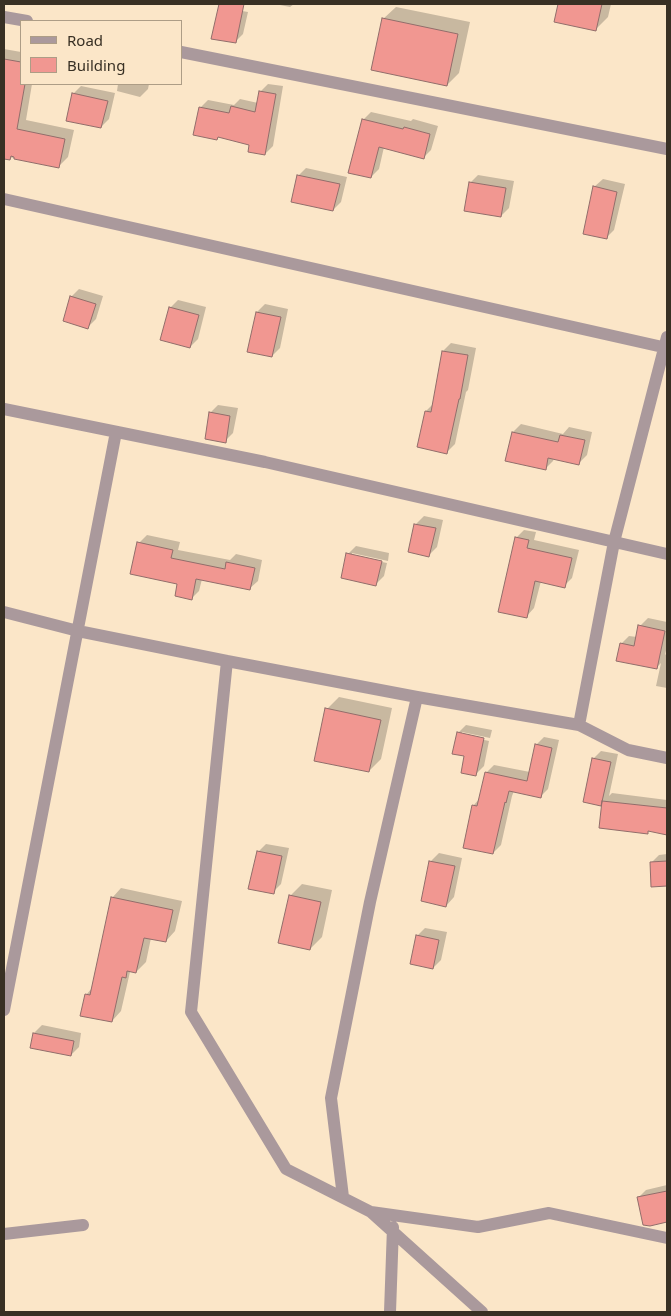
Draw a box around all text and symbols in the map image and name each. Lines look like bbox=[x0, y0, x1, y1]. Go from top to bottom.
legend bbox=[20, 20, 182, 85]
text: Road bbox=[67, 30, 103, 50]
text: Building bbox=[67, 55, 125, 75]

